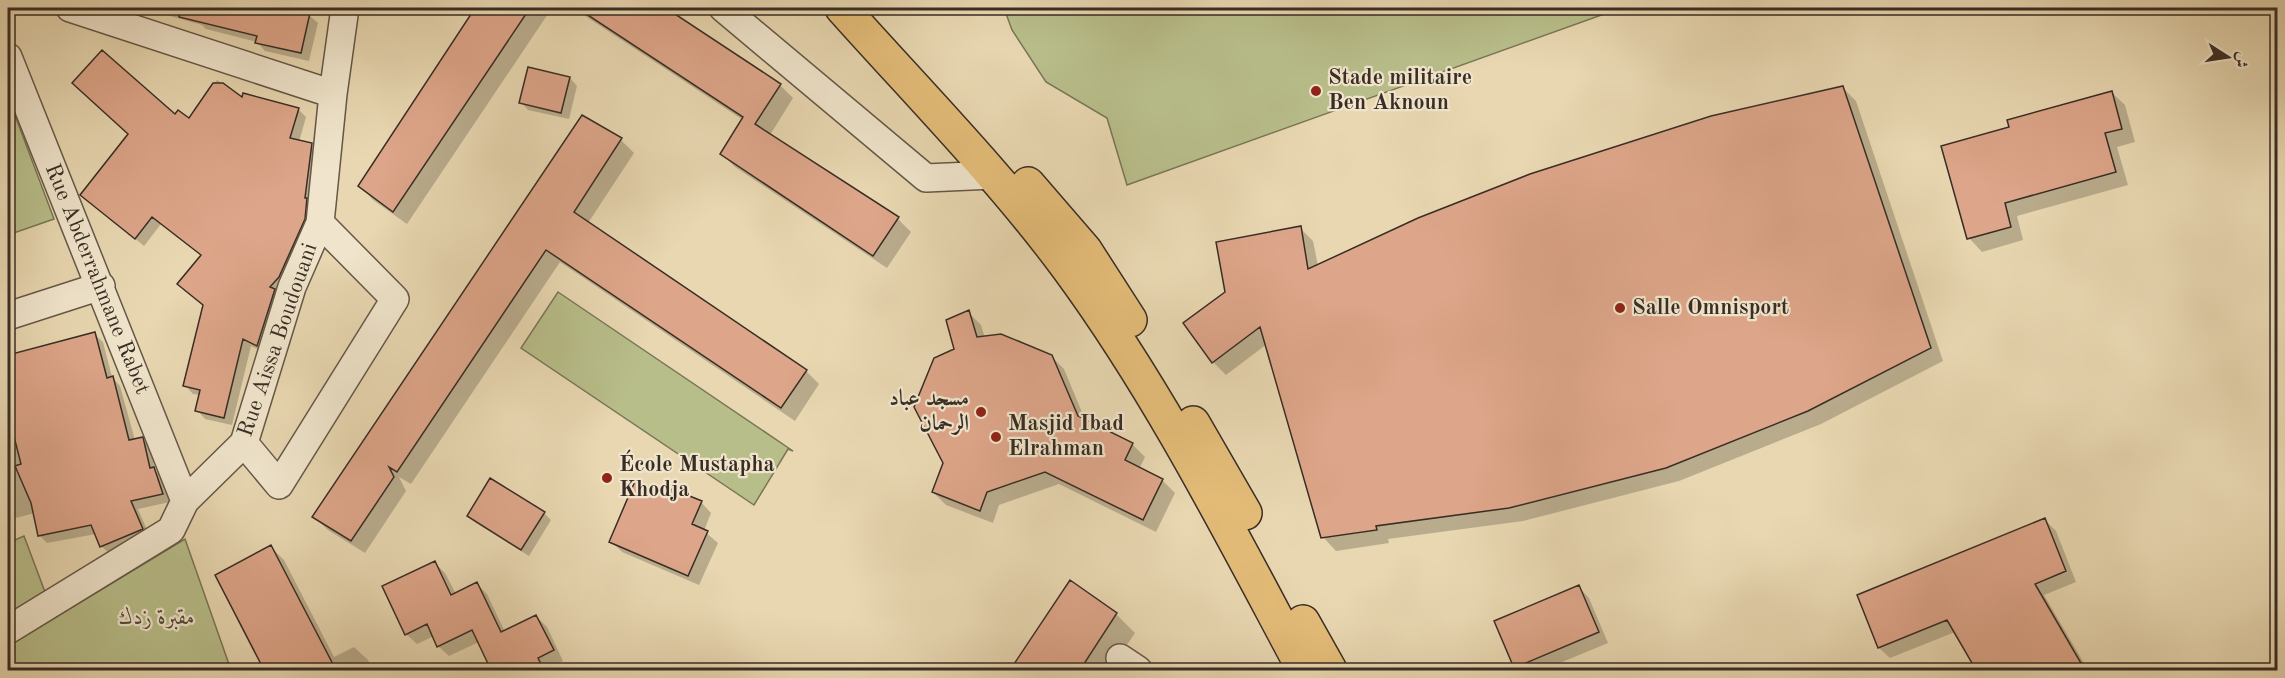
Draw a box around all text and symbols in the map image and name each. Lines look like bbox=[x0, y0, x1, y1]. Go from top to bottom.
north arrow bbox=[2198, 27, 2258, 87]
text: ش bbox=[2231, 50, 2250, 69]
place label: Stade militaire Ben Aknoun bbox=[1328, 67, 1472, 114]
marker: Stade militaire Ben Aknoun bbox=[1309, 84, 1323, 98]
street label: Rue Abderrahmane Rabet bbox=[41, 161, 153, 397]
street label: Rue Aissa Boudouani bbox=[235, 240, 322, 440]
place label: Salle Omnisport bbox=[1632, 297, 1789, 319]
marker: Salle Omnisport bbox=[1613, 301, 1627, 315]
place label: مسجد عباد الرحمان bbox=[889, 387, 969, 435]
marker: مسجد عباد الرحمان bbox=[974, 405, 988, 419]
place label: Masjid Ibad Elrahman bbox=[1008, 413, 1124, 460]
marker: Masjid Ibad Elrahman bbox=[989, 430, 1003, 444]
place label: École Mustapha Khodja bbox=[619, 449, 775, 501]
marker: École Mustapha Khodja bbox=[600, 471, 614, 485]
park label: مقبرة زدك bbox=[119, 606, 195, 630]

